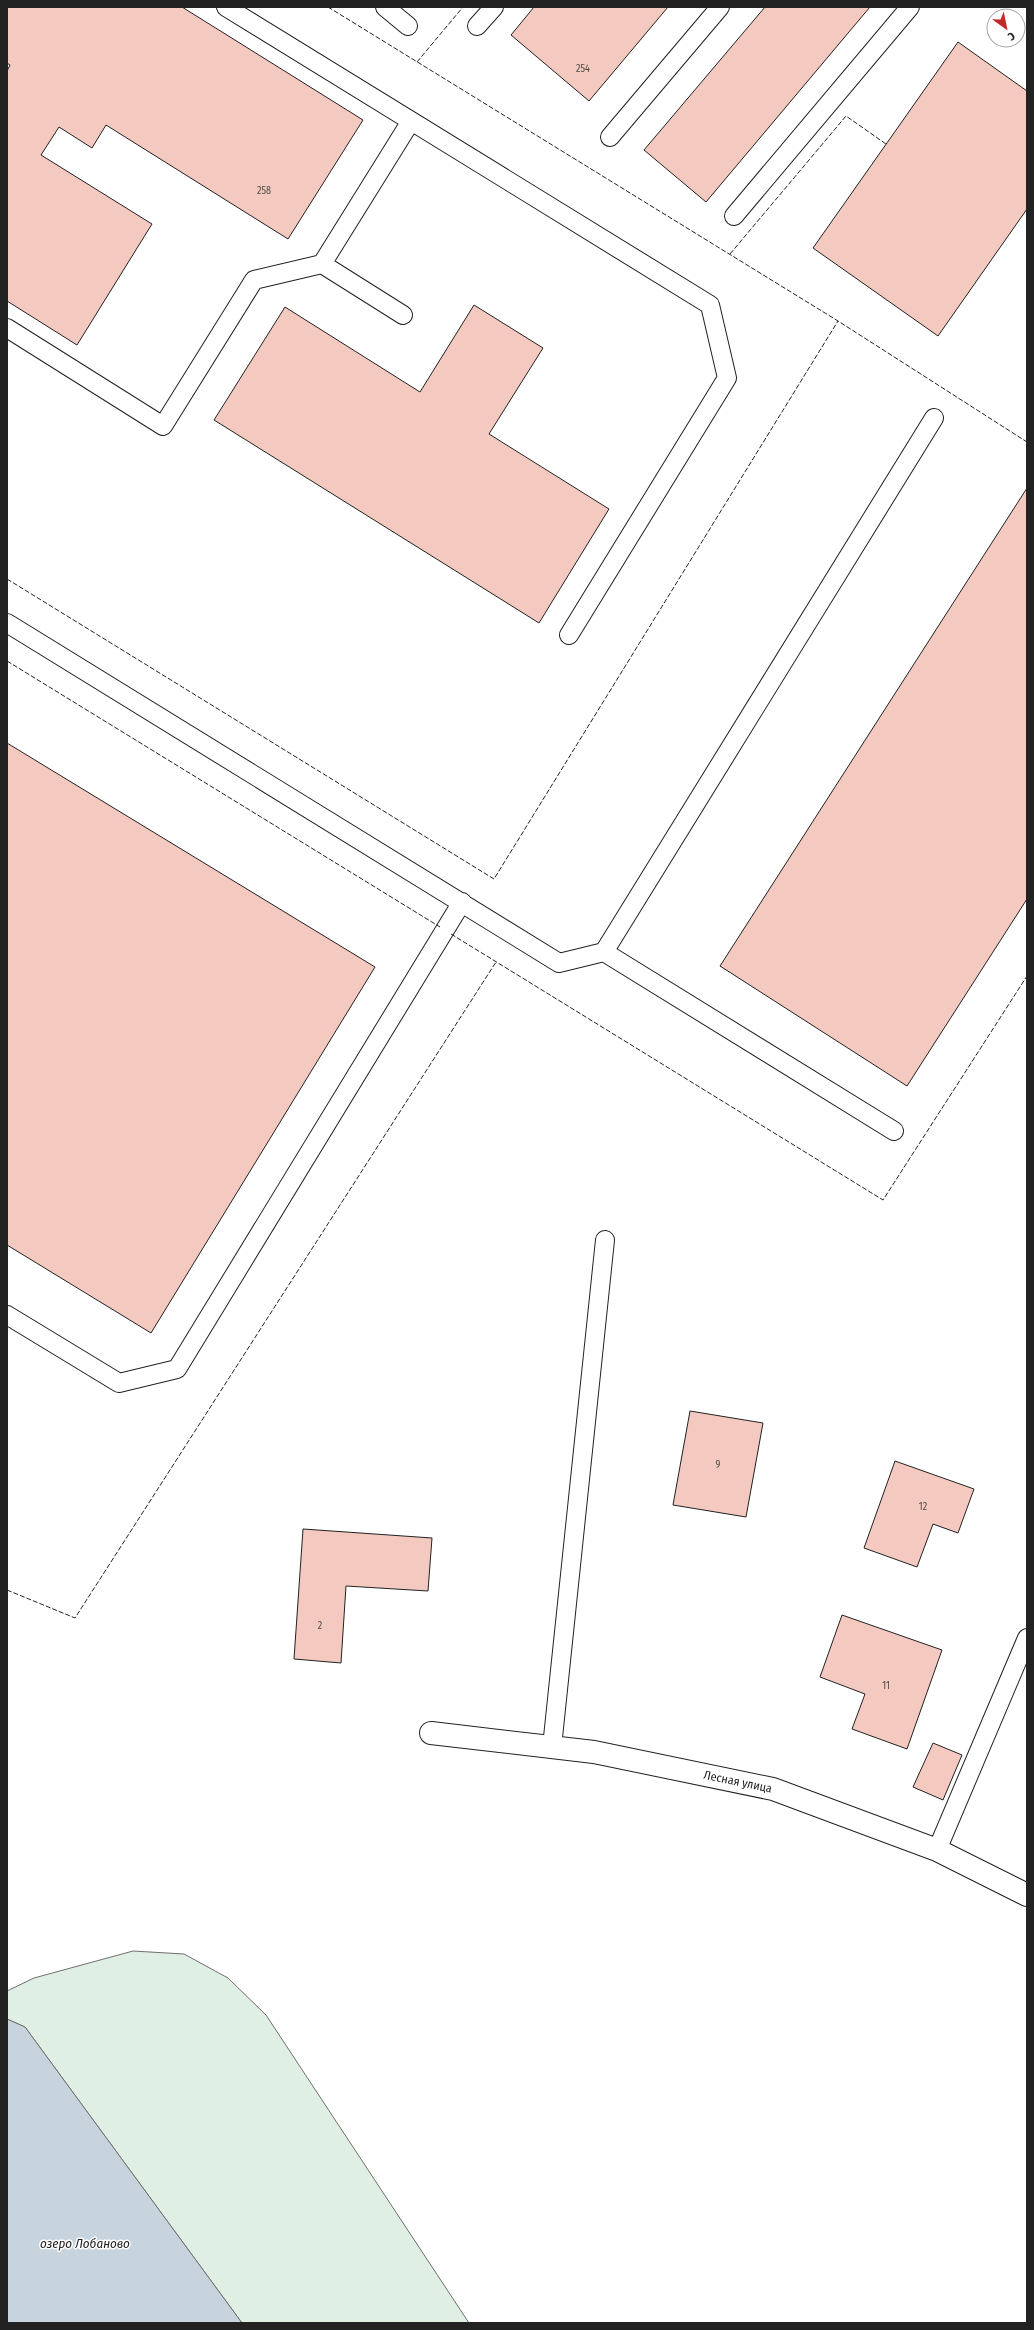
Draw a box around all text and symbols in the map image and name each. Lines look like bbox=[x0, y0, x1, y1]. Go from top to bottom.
north arrow bbox=[986, 8, 1026, 48]
text: С bbox=[1005, 29, 1017, 43]
house number: 254 bbox=[576, 63, 590, 75]
house number: 258 bbox=[257, 185, 271, 197]
house number: 9 bbox=[716, 1459, 721, 1471]
house number: 12 bbox=[919, 1501, 928, 1513]
house number: 2 bbox=[318, 1620, 323, 1632]
house number: 11 bbox=[882, 1680, 890, 1692]
street label: Лесная улица bbox=[702, 1768, 773, 1796]
water label: озеро Лобаново bbox=[40, 2236, 130, 2251]

